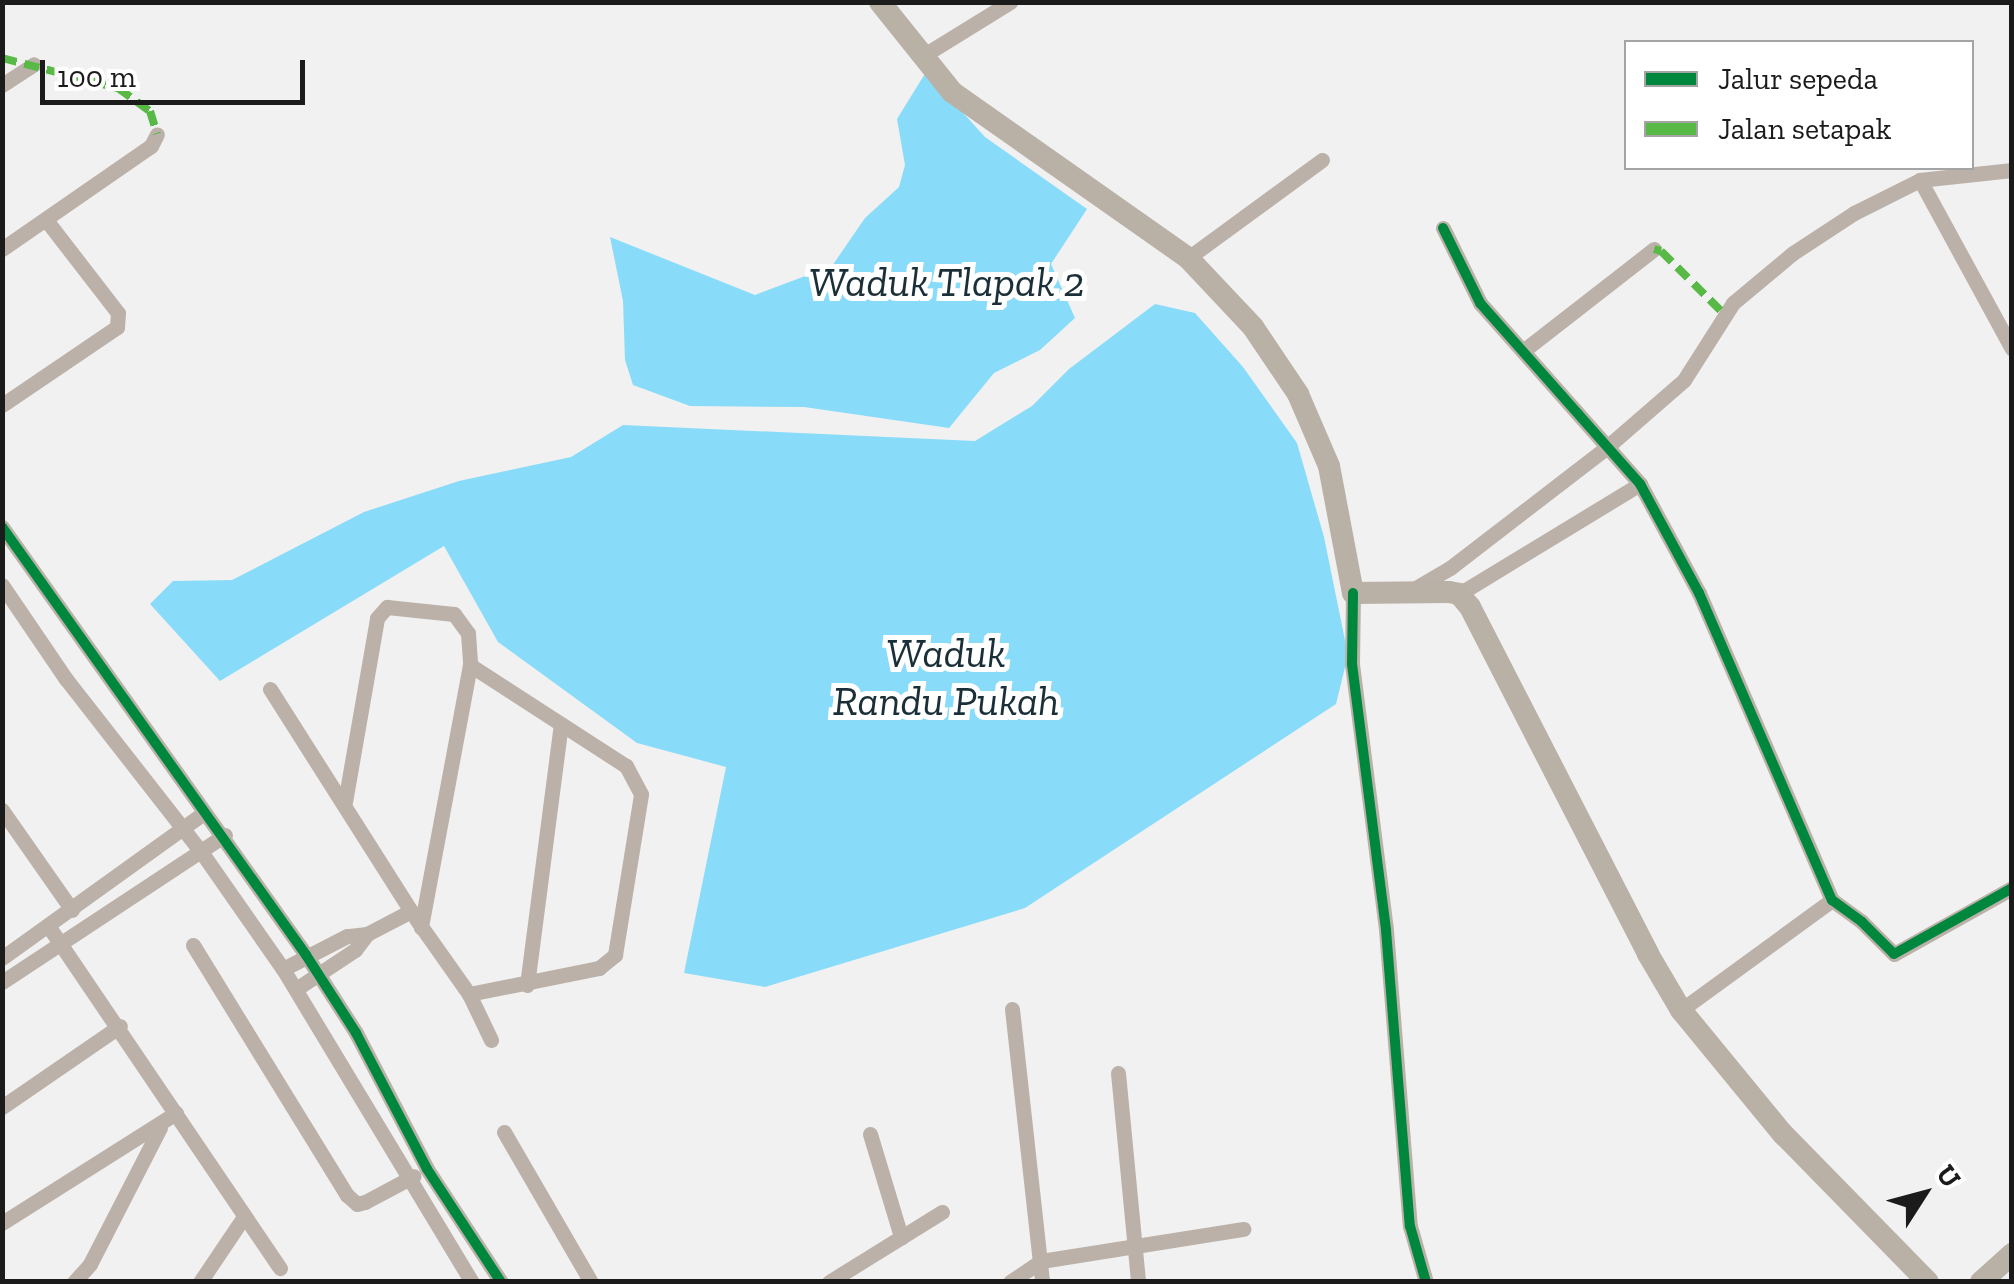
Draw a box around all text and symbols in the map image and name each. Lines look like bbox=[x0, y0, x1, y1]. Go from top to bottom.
scale bar bbox=[45, 40, 310, 102]
legend bbox=[1624, 40, 1974, 170]
text: 100 m bbox=[57, 59, 136, 95]
text: Jalur sepeda bbox=[1718, 61, 1878, 97]
text: Jalan setapak bbox=[1718, 111, 1891, 147]
water label: Waduk Tlapak 2 bbox=[808, 257, 1086, 307]
water label: Waduk Randu Pukah bbox=[833, 628, 1059, 726]
north arrow bbox=[1874, 1144, 1974, 1244]
text: U bbox=[1929, 1158, 1968, 1194]

